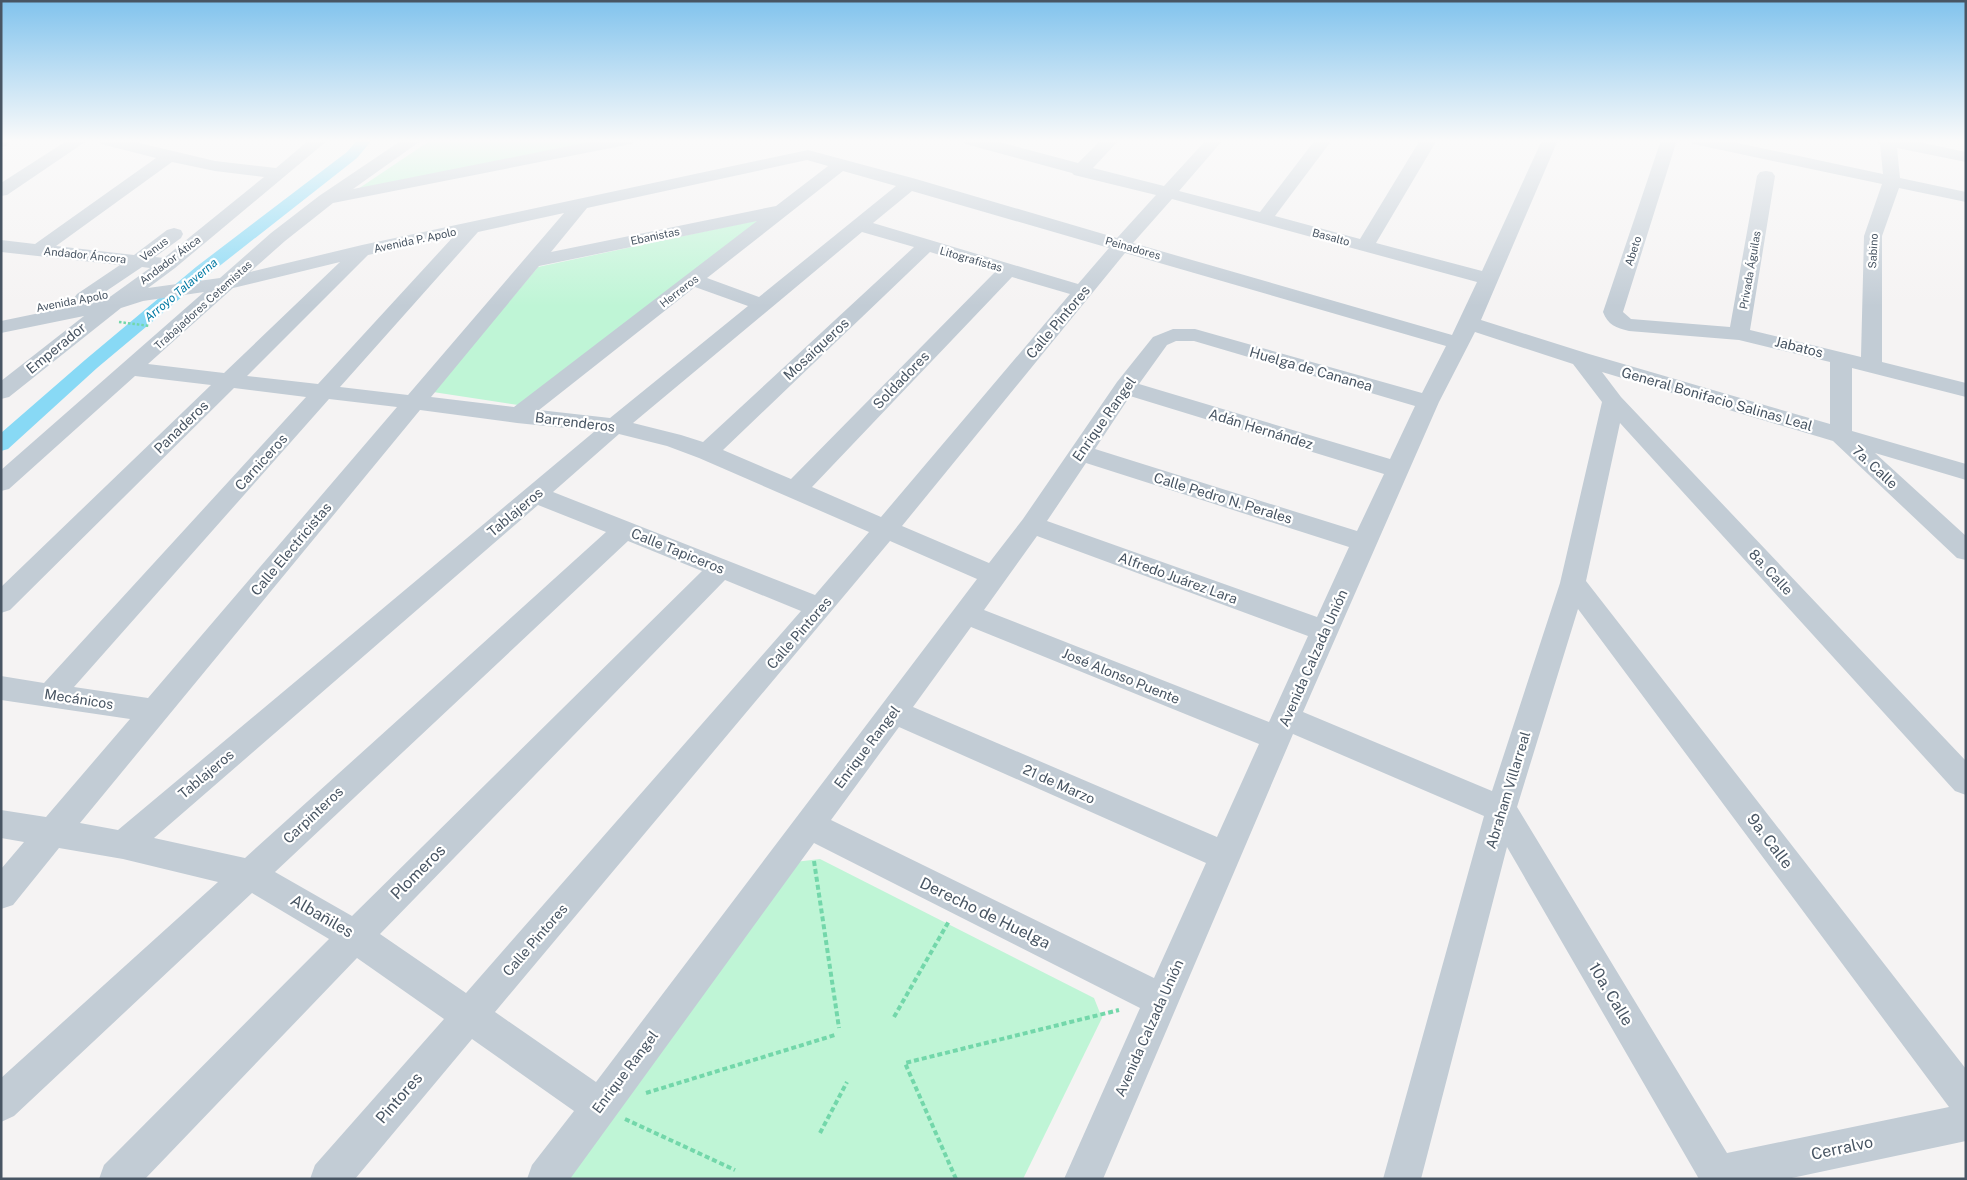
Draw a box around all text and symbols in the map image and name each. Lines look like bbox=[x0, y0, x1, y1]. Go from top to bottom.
street label: Avenida P. Apolo bbox=[373, 225, 457, 255]
street label: Ebanistas bbox=[629, 225, 681, 247]
street label: Basalto bbox=[1311, 226, 1351, 248]
street label: Privada Águilas bbox=[1736, 229, 1763, 310]
street label: Andador Ática bbox=[137, 233, 203, 287]
street label: Sabino bbox=[1866, 233, 1880, 269]
street label: Venus bbox=[138, 234, 171, 263]
street label: Peinadores bbox=[1104, 234, 1163, 262]
street label: Abeto bbox=[1623, 235, 1643, 267]
street label: Andador Áncora bbox=[43, 244, 127, 265]
street label: Litografistas bbox=[938, 244, 1004, 274]
water label: Arroyo Talaverna bbox=[142, 255, 220, 325]
street label: Trabajadores Cetemistas bbox=[152, 258, 254, 352]
street label: Herreros bbox=[657, 272, 701, 310]
street label: Calle Pintores bbox=[1023, 282, 1093, 362]
street label: Avenida Apolo bbox=[35, 288, 109, 314]
street label: Mosaiqueros bbox=[780, 315, 852, 383]
street label: Emperador bbox=[23, 319, 89, 377]
street label: Jabatos bbox=[1773, 333, 1825, 361]
street label: Huelga de Cananea bbox=[1248, 344, 1374, 394]
street label: Soldadores bbox=[870, 348, 932, 412]
street label: General Bonifacio Salinas Leal bbox=[1620, 364, 1814, 434]
street label: Enrique Rangel bbox=[1069, 374, 1139, 464]
street label: Panaderos bbox=[151, 397, 211, 457]
street label: Adán Hernández bbox=[1207, 406, 1315, 453]
street label: Barrenderos bbox=[534, 409, 616, 435]
street label: Carniceros bbox=[232, 431, 290, 493]
street label: 7a. Calle bbox=[1849, 442, 1901, 492]
street label: Calle Pedro N. Perales bbox=[1152, 469, 1294, 527]
street label: Tablajeros bbox=[484, 484, 546, 540]
street label: Calle Electricistas bbox=[247, 499, 335, 599]
street label: Calle Tapiceros bbox=[629, 525, 727, 577]
street label: 8a. Calle bbox=[1746, 546, 1796, 598]
street label: Alfredo Juárez Lara bbox=[1116, 549, 1240, 607]
street label: Avenida Calzada Unión bbox=[1276, 587, 1350, 729]
street label: Calle Pintores bbox=[763, 594, 835, 672]
street label: José Alonso Puente bbox=[1060, 645, 1182, 707]
street label: Mecánicos bbox=[43, 686, 115, 712]
street label: Enrique Rangel bbox=[831, 703, 903, 791]
street label: Abraham Villarreal bbox=[1483, 729, 1533, 851]
street label: Tablajeros bbox=[175, 746, 237, 802]
street label: 21 de Marzo bbox=[1021, 761, 1098, 807]
street label: Carpinteros bbox=[280, 783, 346, 847]
street label: 9a. Calle bbox=[1743, 810, 1797, 872]
street label: Plomeros bbox=[387, 841, 449, 903]
street label: Derecho de Huelga bbox=[917, 873, 1053, 953]
street label: Albañiles bbox=[287, 890, 357, 942]
street label: Calle Pintores bbox=[499, 901, 571, 979]
street label: Avenida Calzada Unión bbox=[1112, 957, 1186, 1099]
street label: 10a. Calle bbox=[1585, 959, 1637, 1029]
street label: Enrique Rangel bbox=[589, 1028, 661, 1116]
street label: Pintores bbox=[372, 1069, 426, 1127]
street label: Cerralvo bbox=[1809, 1132, 1875, 1164]

